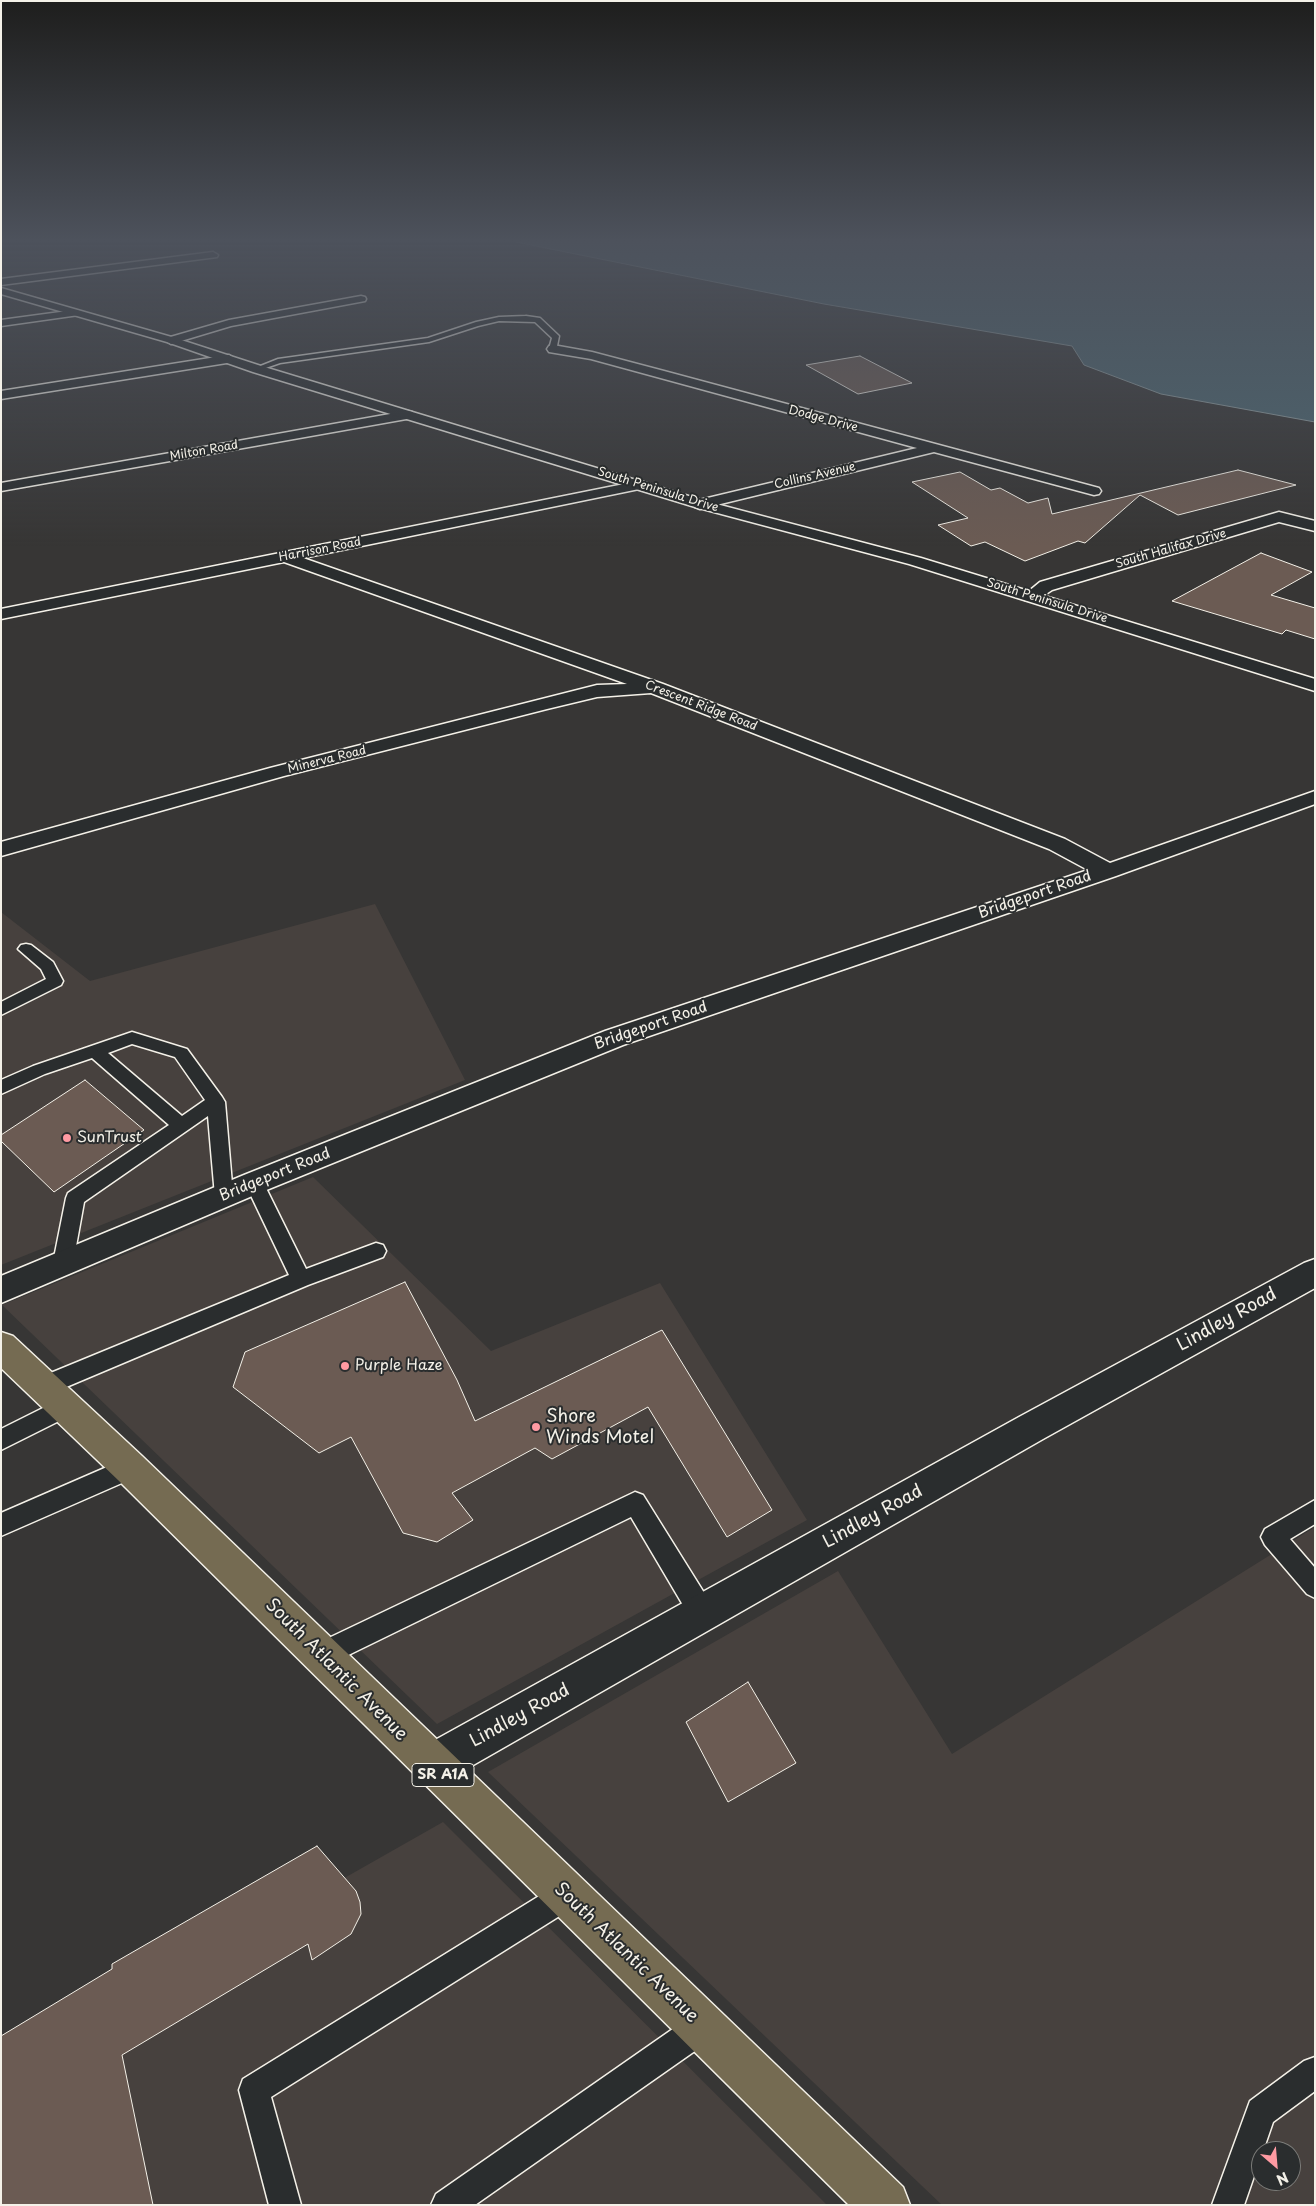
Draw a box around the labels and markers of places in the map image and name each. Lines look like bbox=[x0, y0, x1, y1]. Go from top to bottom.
place label: SunTrust bbox=[77, 1129, 142, 1147]
marker: SunTrust bbox=[61, 1132, 73, 1144]
place label: Purple Haze bbox=[355, 1357, 442, 1375]
marker: Purple Haze bbox=[339, 1360, 351, 1372]
place label: Shore Winds Motel bbox=[546, 1406, 654, 1448]
marker: Shore Winds Motel bbox=[530, 1421, 542, 1433]

